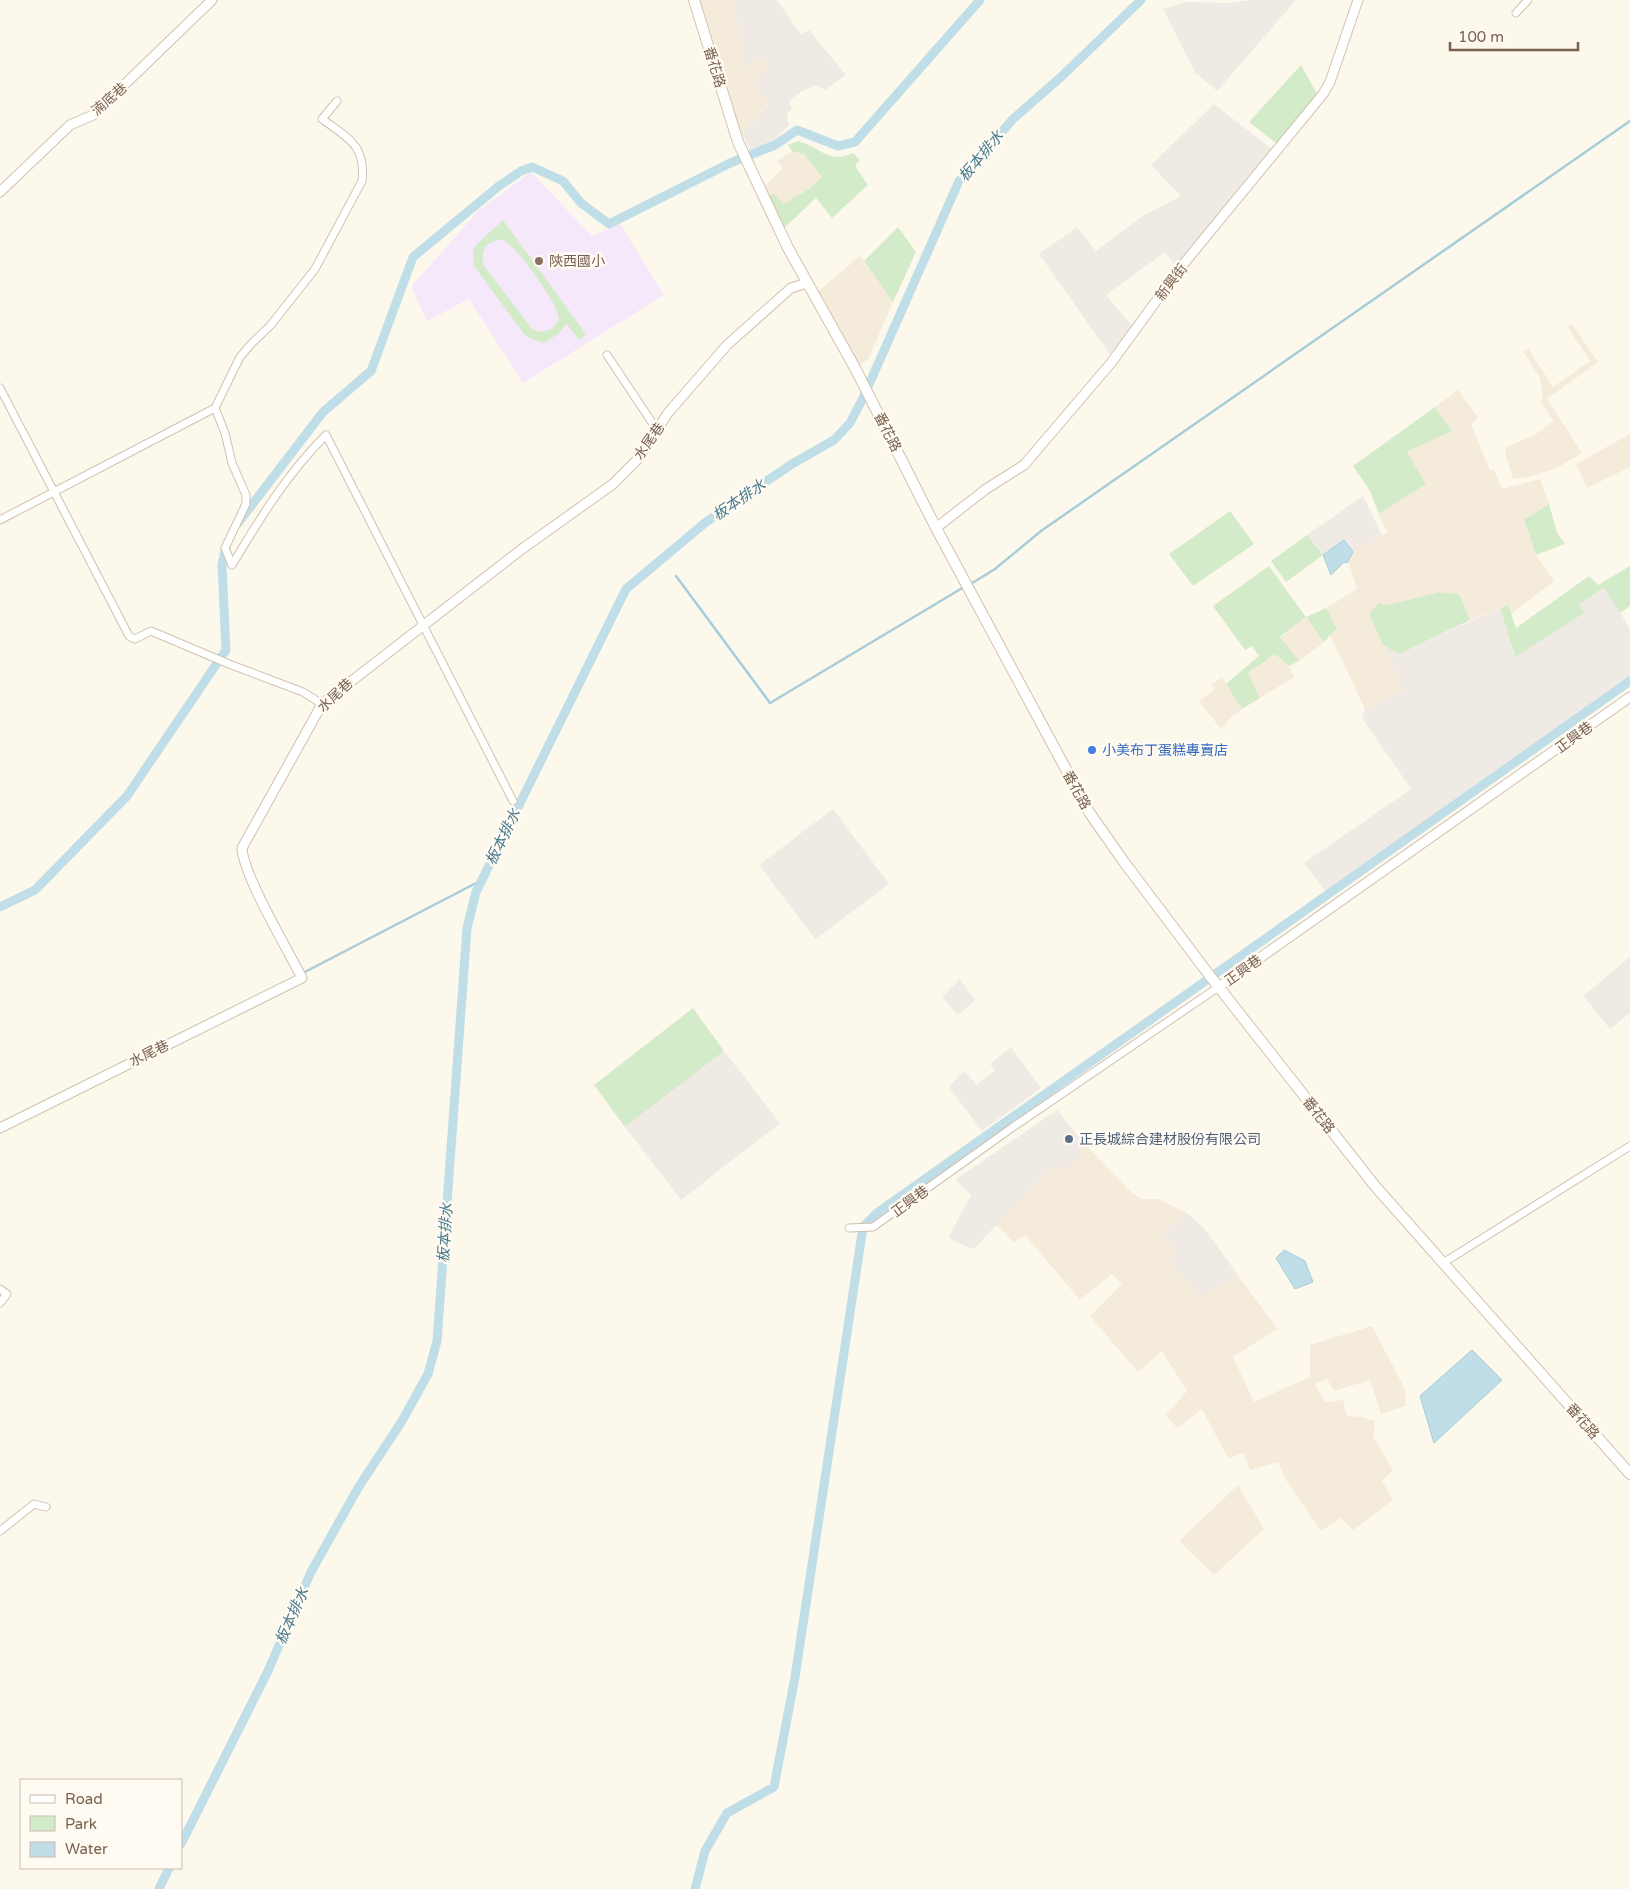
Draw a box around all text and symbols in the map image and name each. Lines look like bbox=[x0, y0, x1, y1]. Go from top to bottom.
scale bar bbox=[1450, 20, 1578, 52]
text: 100 m bbox=[1458, 28, 1504, 46]
street label: 番花路 bbox=[700, 45, 729, 90]
street label: 湳底巷 bbox=[88, 79, 131, 120]
water label: 板本排水 bbox=[955, 126, 1008, 185]
place label: 陝西國小 bbox=[549, 253, 605, 270]
marker: 陝西國小 bbox=[533, 255, 545, 267]
street label: 新興街 bbox=[1152, 260, 1191, 304]
street label: 番花路 bbox=[870, 410, 905, 455]
street label: 水尾巷 bbox=[630, 419, 668, 463]
water label: 板本排水 bbox=[709, 475, 770, 524]
street label: 水尾巷 bbox=[314, 675, 356, 716]
street label: 正興巷 bbox=[1552, 718, 1596, 757]
place label: 小美布丁蛋糕專賣店 bbox=[1102, 742, 1228, 759]
marker: 小美布丁蛋糕專賣店 bbox=[1086, 744, 1098, 756]
street label: 番花路 bbox=[1059, 768, 1094, 813]
water label: 板本排水 bbox=[482, 805, 525, 868]
street label: 正興巷 bbox=[1221, 951, 1265, 989]
street label: 水尾巷 bbox=[127, 1037, 172, 1070]
street label: 番花路 bbox=[1299, 1094, 1338, 1137]
place label: 正長城綜合建材股份有限公司 bbox=[1079, 1131, 1261, 1148]
marker: 正長城綜合建材股份有限公司 bbox=[1063, 1133, 1075, 1145]
street label: 正興巷 bbox=[888, 1182, 932, 1221]
water label: 板本排水 bbox=[434, 1201, 456, 1264]
street label: 番花路 bbox=[1562, 1400, 1603, 1443]
water label: 板本排水 bbox=[272, 1584, 313, 1647]
legend bbox=[20, 1779, 182, 1869]
text: Road bbox=[65, 1790, 103, 1808]
text: Park bbox=[65, 1815, 97, 1833]
text: Water bbox=[65, 1840, 108, 1858]

